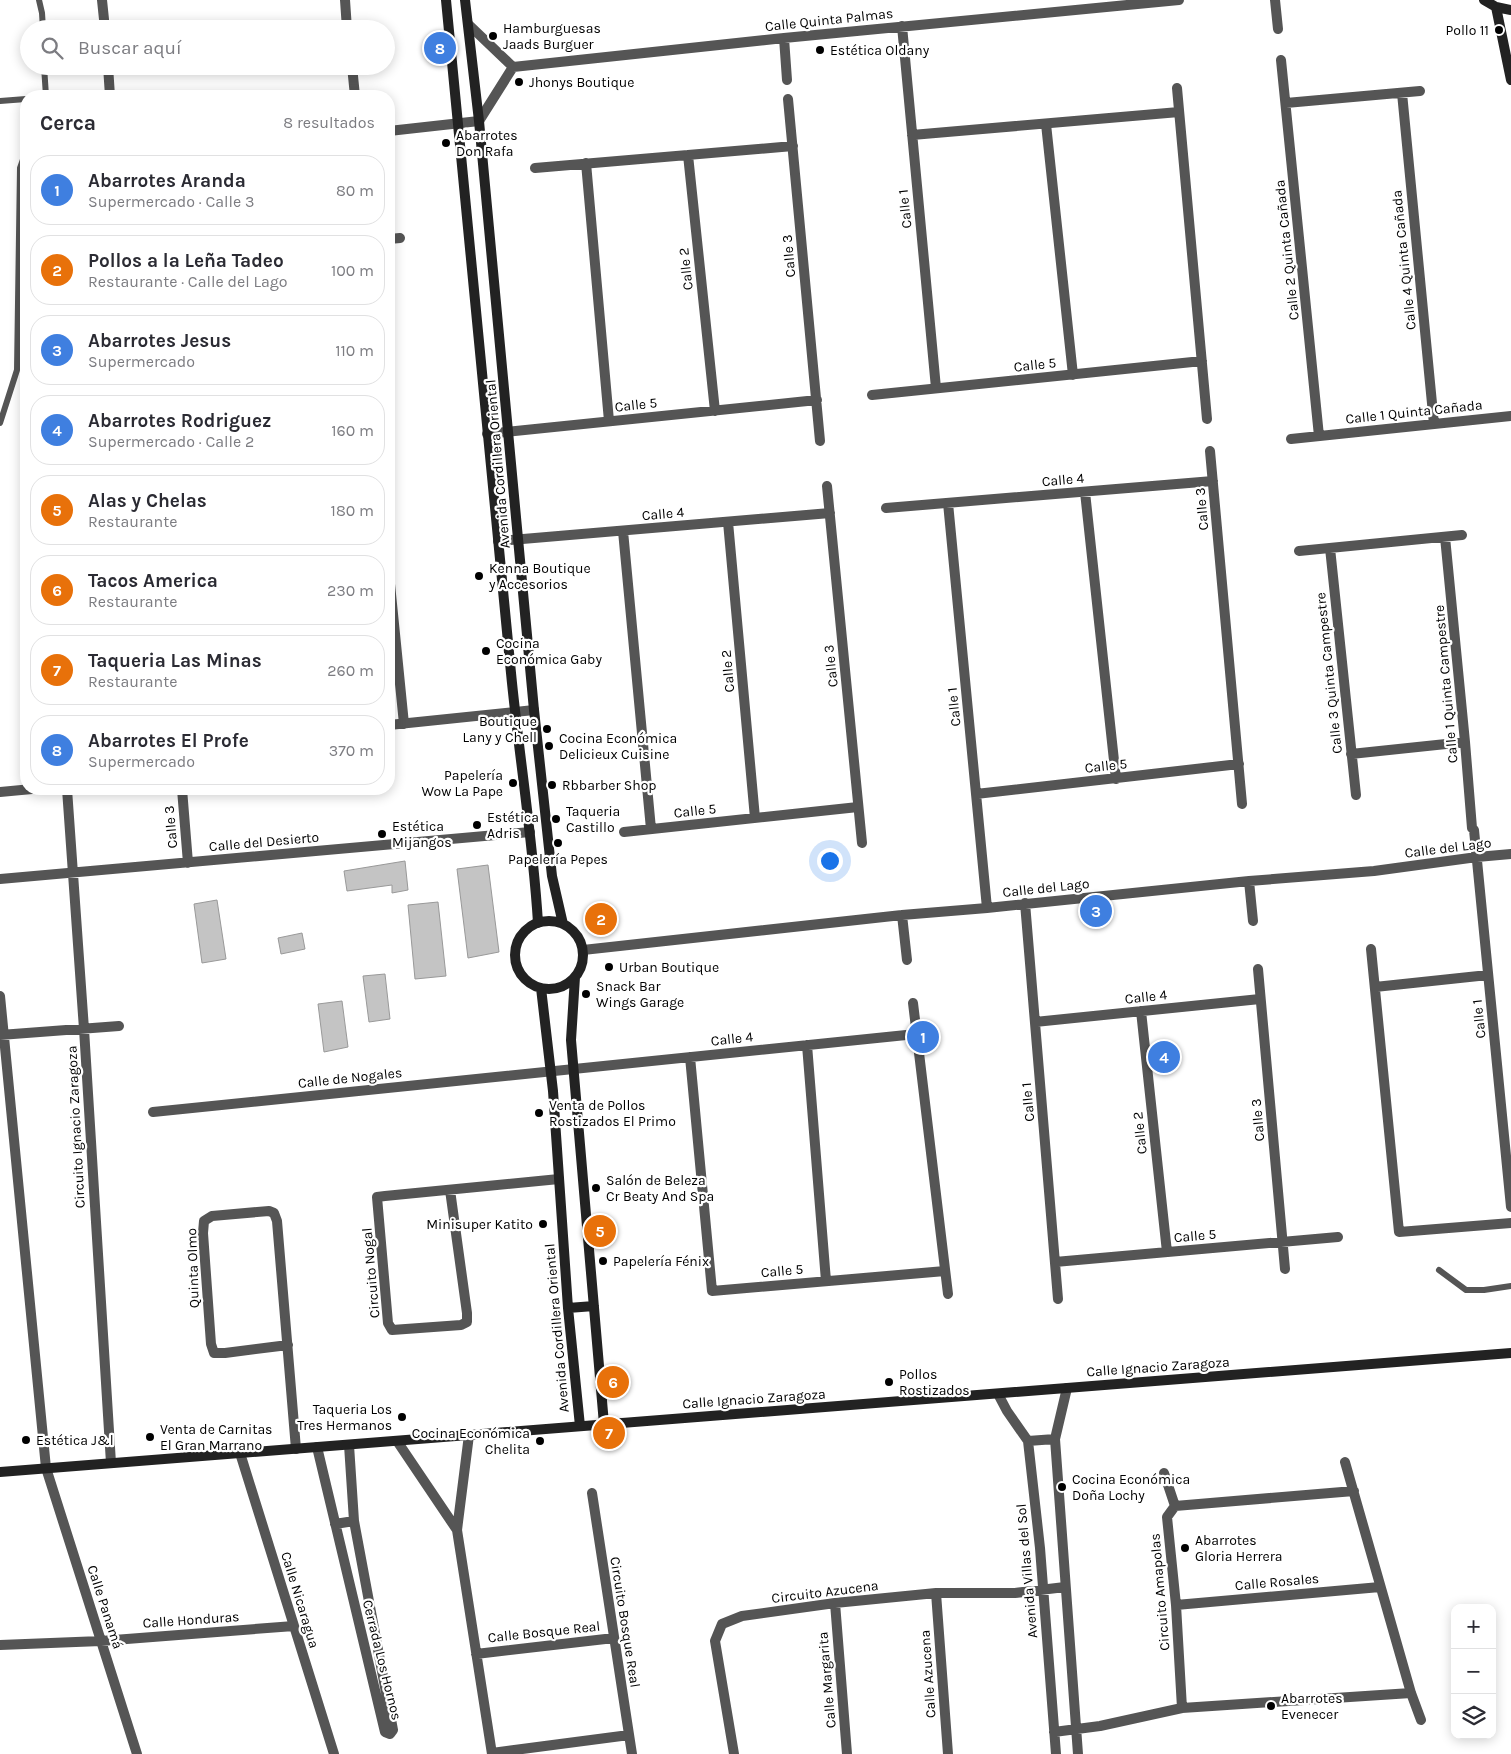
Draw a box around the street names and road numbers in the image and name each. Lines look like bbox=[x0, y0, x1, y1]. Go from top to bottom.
street label: Calle Quinta Palmas bbox=[764, 5, 894, 35]
street label: Calle 2 Quinta Cañada bbox=[1271, 179, 1303, 321]
street label: Calle 1 bbox=[894, 189, 916, 229]
street label: Calle 4 Quinta Cañada bbox=[1388, 189, 1420, 331]
street label: Calle 3 bbox=[779, 234, 799, 278]
street label: Calle 2 bbox=[675, 247, 697, 291]
street label: Calle 5 bbox=[1013, 354, 1057, 376]
street label: Avenida Cordillera Oriental bbox=[482, 379, 514, 549]
street label: Calle 5 bbox=[614, 394, 658, 416]
street label: Calle 1 Quinta Cañada bbox=[1345, 396, 1483, 428]
street label: Calle 4 bbox=[1041, 470, 1085, 490]
street label: Calle 3 bbox=[1192, 487, 1212, 531]
street label: Calle 4 bbox=[641, 504, 685, 524]
street label: Calle 3 Quinta Campestre bbox=[1312, 591, 1346, 755]
street label: Calle 1 Quinta Campestre bbox=[1431, 604, 1461, 764]
street label: Calle 3 bbox=[820, 644, 842, 688]
street label: Calle 2 bbox=[718, 649, 738, 693]
street label: Calle 1 bbox=[943, 687, 965, 727]
street label: Calle 5 bbox=[1084, 755, 1128, 777]
street label: Calle 5 bbox=[673, 800, 717, 822]
street label: Calle 3 bbox=[161, 805, 181, 849]
street label: Calle del Desierto bbox=[208, 829, 320, 855]
street label: Calle del Lago bbox=[1404, 834, 1492, 862]
street label: Calle del Lago bbox=[1002, 875, 1090, 901]
street label: Calle 4 bbox=[1124, 986, 1168, 1008]
street label: Calle 1 bbox=[1468, 999, 1490, 1039]
street label: Calle 4 bbox=[710, 1028, 754, 1050]
street label: Circuito Ignacio Zaragoza bbox=[63, 1045, 89, 1209]
street label: Calle de Nogales bbox=[297, 1064, 403, 1092]
street label: Calle 1 bbox=[1018, 1082, 1038, 1122]
street label: Calle 3 bbox=[1248, 1098, 1268, 1142]
street label: Calle 2 bbox=[1129, 1111, 1151, 1155]
street label: Calle 5 bbox=[1173, 1226, 1217, 1246]
street label: Circuito Nogal bbox=[359, 1227, 383, 1319]
street label: Quinta Olmo bbox=[183, 1228, 203, 1308]
street label: Avenida Cordillera Oriental bbox=[541, 1243, 573, 1413]
street label: Calle 5 bbox=[760, 1261, 804, 1281]
street label: Calle Ignacio Zaragoza bbox=[1086, 1354, 1230, 1380]
street label: Calle Ignacio Zaragoza bbox=[682, 1386, 826, 1412]
street label: Avenida Villas del Sol bbox=[1013, 1503, 1041, 1639]
street label: Circuito Amapolas bbox=[1146, 1533, 1174, 1651]
street label: Calle Nicaragua bbox=[277, 1550, 323, 1650]
street label: Circuito Bosque Real bbox=[606, 1555, 644, 1689]
street label: Calle Panamá bbox=[83, 1563, 127, 1651]
street label: Calle Rosales bbox=[1234, 1570, 1320, 1594]
street label: Circuito Azucena bbox=[771, 1577, 879, 1607]
street label: Cerrada Los Hornos bbox=[359, 1598, 405, 1722]
street label: Calle Honduras bbox=[142, 1608, 240, 1632]
street label: Calle Bosque Real bbox=[487, 1618, 601, 1646]
street label: Calle Azucena bbox=[916, 1629, 940, 1719]
street label: Calle Margarita bbox=[814, 1631, 840, 1729]

